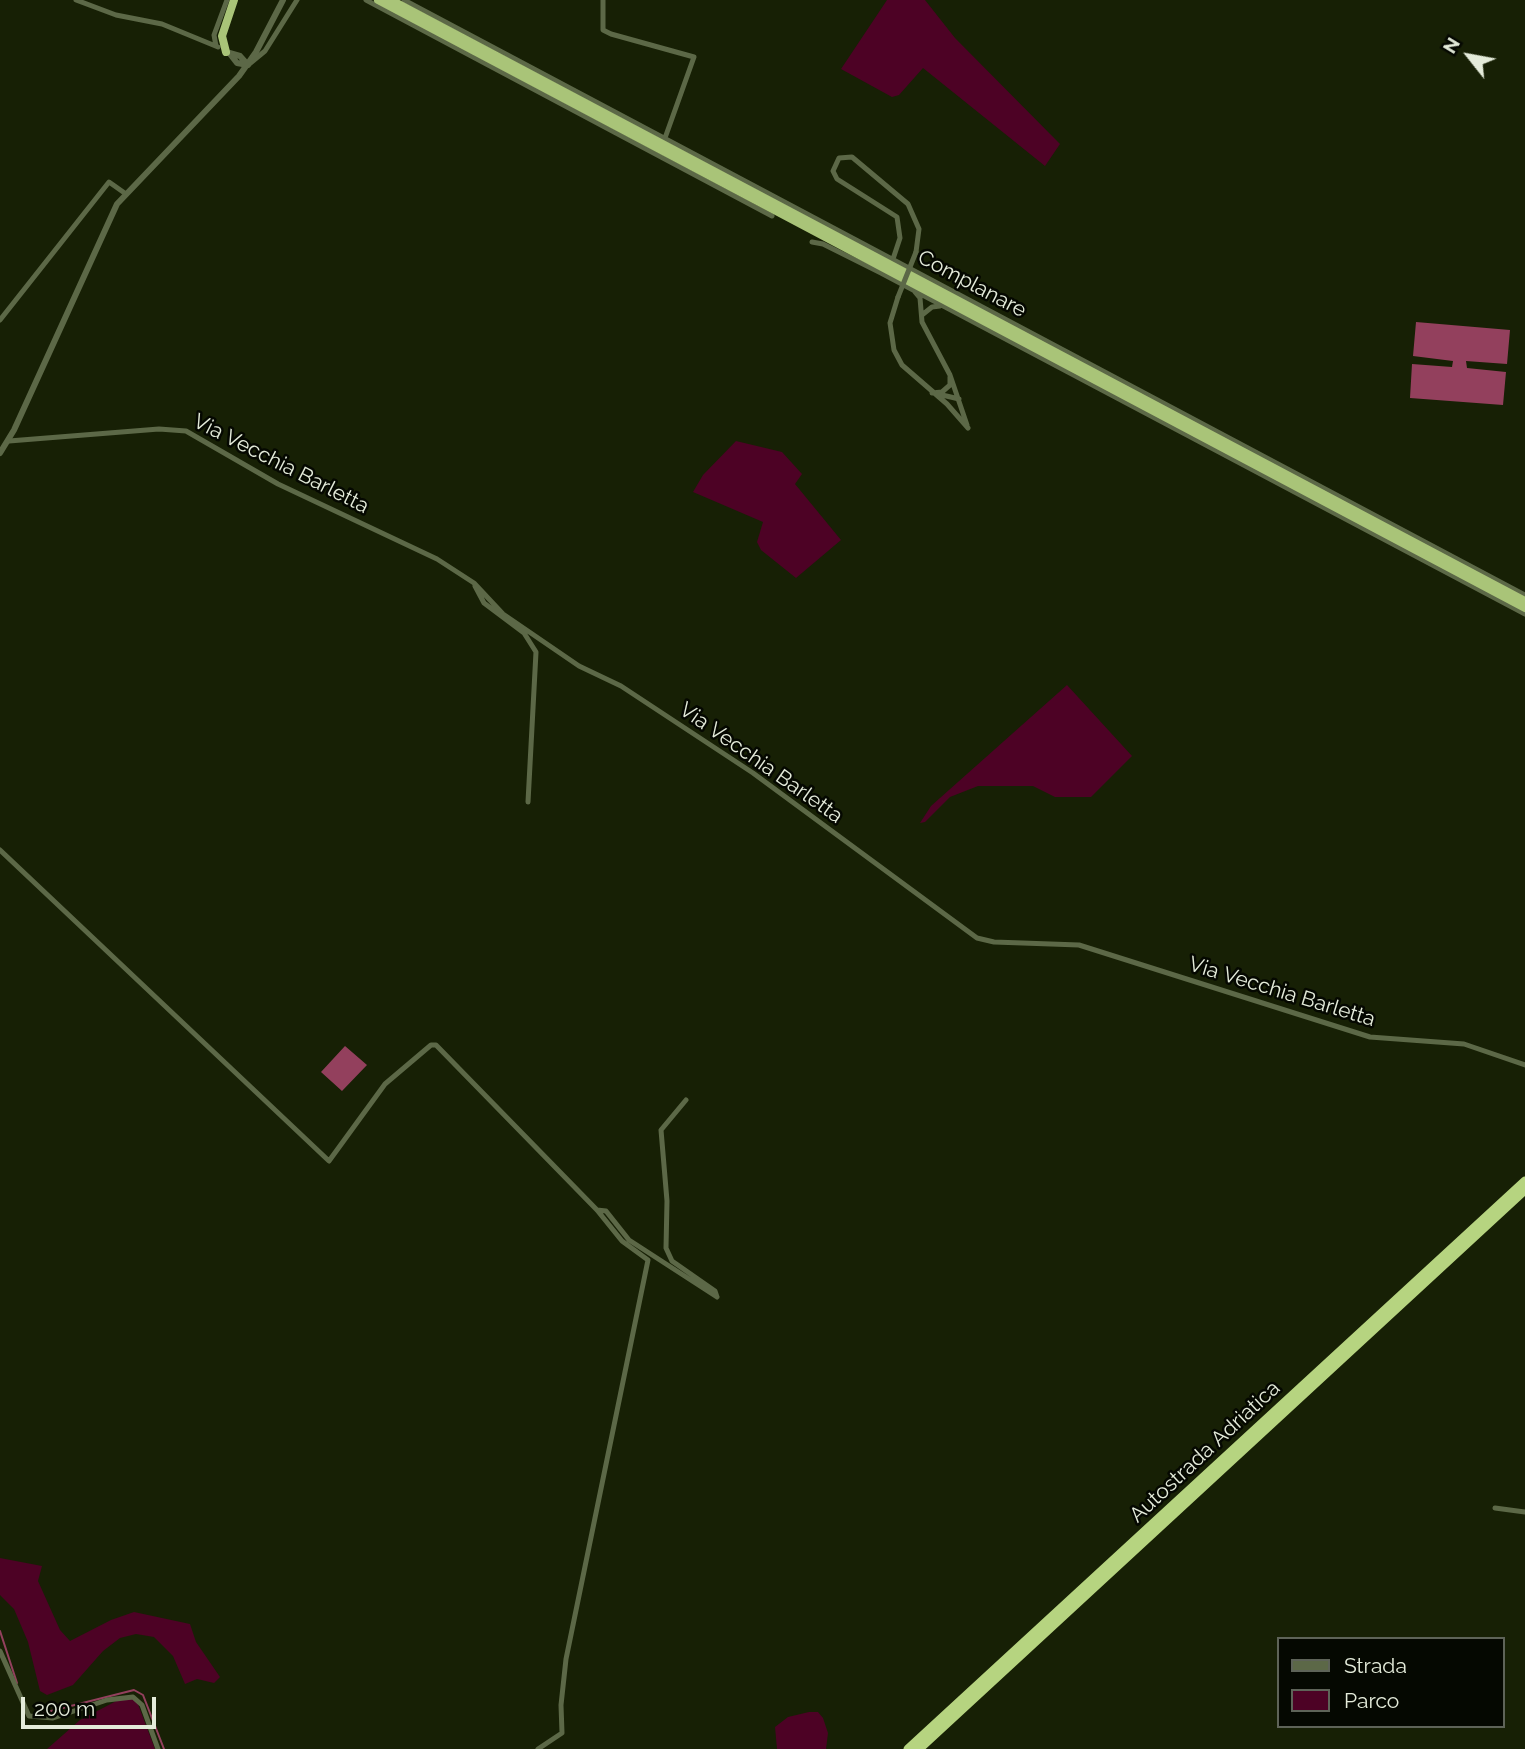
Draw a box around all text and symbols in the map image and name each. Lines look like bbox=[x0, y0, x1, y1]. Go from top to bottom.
north arrow bbox=[1434, 21, 1504, 91]
text: N bbox=[1438, 33, 1464, 57]
street label: Complanare bbox=[913, 245, 1031, 323]
street label: Via Vecchia Barletta bbox=[189, 409, 373, 519]
street label: Via Vecchia Barletta bbox=[674, 697, 848, 829]
street label: Via Vecchia Barletta bbox=[1186, 952, 1378, 1032]
street label: Autostrada Adriatica bbox=[1125, 1376, 1285, 1528]
legend bbox=[1276, 1637, 1504, 1728]
text: Strada bbox=[1344, 1653, 1407, 1678]
scale bar bbox=[24, 1682, 159, 1726]
text: Parco bbox=[1344, 1688, 1399, 1713]
text: 200 m bbox=[34, 1696, 95, 1721]

